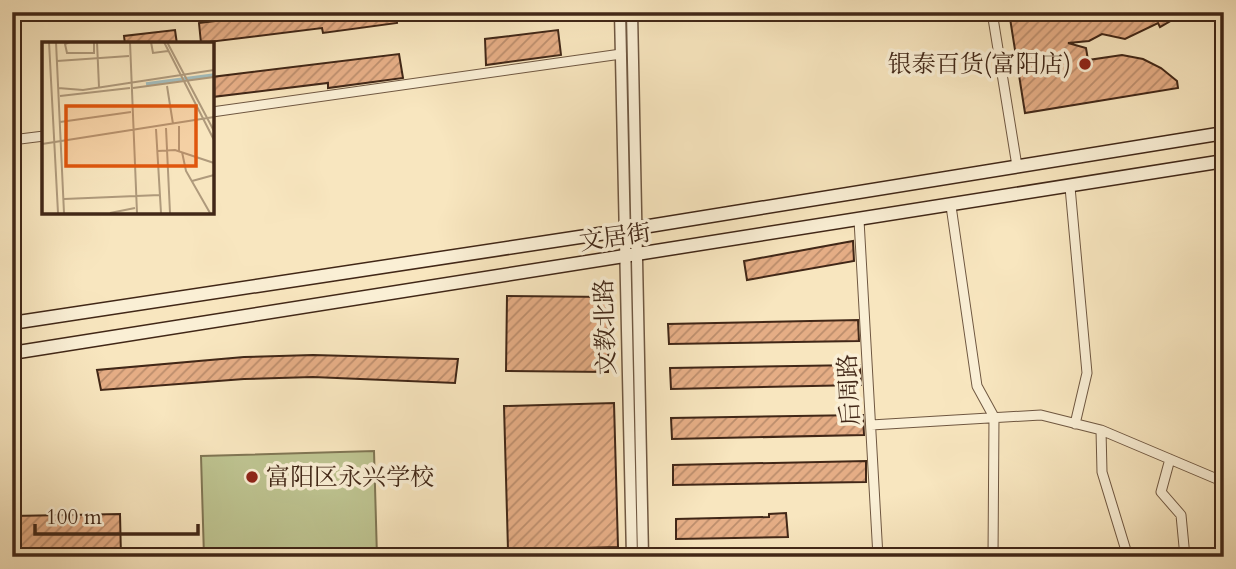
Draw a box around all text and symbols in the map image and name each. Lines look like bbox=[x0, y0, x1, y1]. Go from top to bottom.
inset map bbox=[42, 42, 214, 214]
place label: 银泰百货(富阳店) bbox=[888, 48, 1071, 81]
marker: 银泰百货(富阳店) bbox=[1077, 56, 1093, 72]
street label: 文居街 bbox=[577, 216, 653, 259]
street label: 文教北路 bbox=[587, 278, 624, 376]
street label: 后周路 bbox=[831, 353, 868, 427]
place label: 富阳区永兴学校 bbox=[266, 461, 434, 494]
marker: 富阳区永兴学校 bbox=[244, 469, 260, 485]
scale bar bbox=[35, 492, 198, 536]
text: 100 m bbox=[46, 503, 102, 532]

